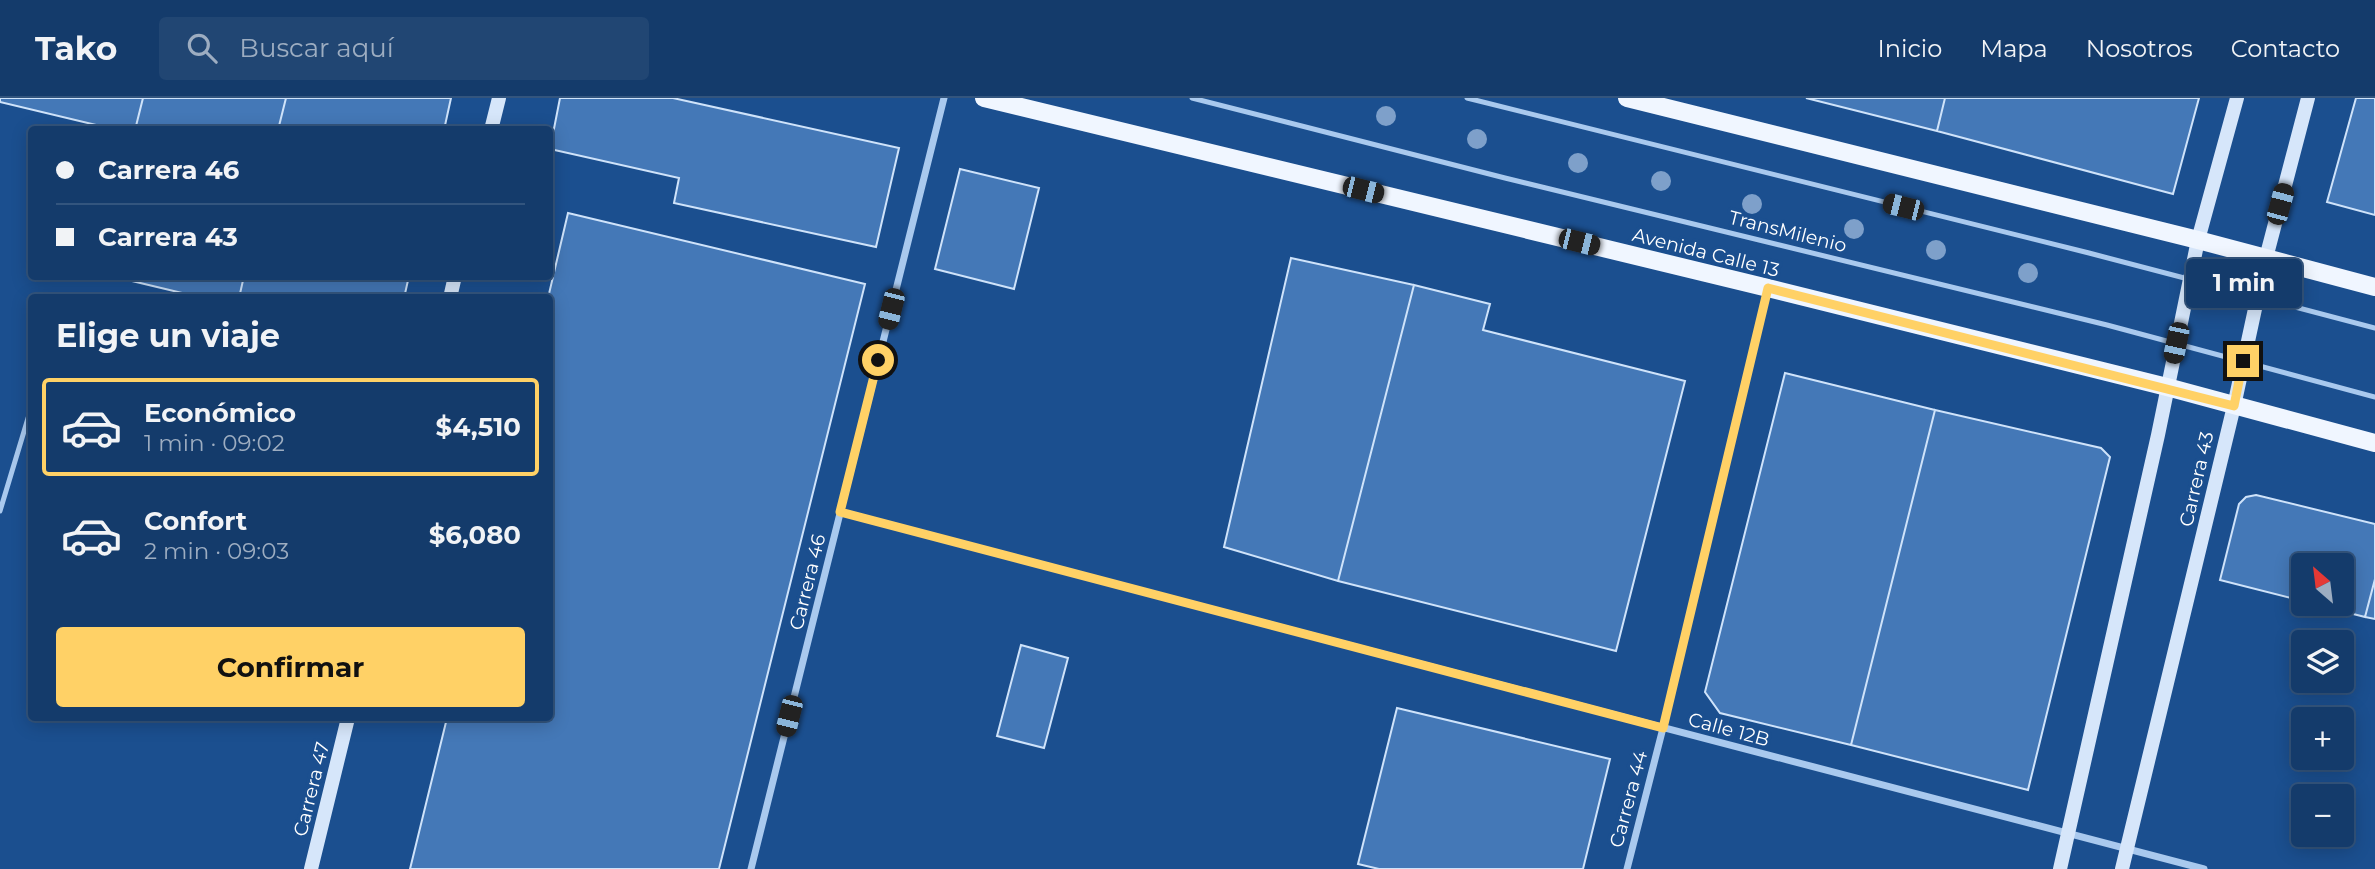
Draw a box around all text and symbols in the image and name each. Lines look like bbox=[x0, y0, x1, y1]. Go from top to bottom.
search box bbox=[159, 17, 649, 80]
text: Tako bbox=[35, 28, 117, 68]
icon: search bbox=[183, 29, 221, 67]
text: Buscar aquí bbox=[239, 32, 394, 64]
text: Inicio bbox=[1877, 34, 1942, 63]
text: Mapa bbox=[1980, 34, 2048, 63]
text: Nosotros bbox=[2086, 34, 2193, 63]
text: Contacto bbox=[2231, 34, 2340, 63]
text: Carrera 46 bbox=[98, 154, 239, 186]
car bbox=[1341, 175, 1386, 205]
car bbox=[2265, 181, 2296, 227]
car bbox=[1881, 192, 1926, 222]
street label: TransMilenio bbox=[1727, 206, 1849, 257]
text: Carrera 43 bbox=[98, 221, 238, 253]
street label: Avenida Calle 13 bbox=[1630, 223, 1782, 282]
car bbox=[1557, 227, 1602, 257]
callout: 1 min bbox=[2185, 260, 2301, 308]
text: 1 min bbox=[2213, 269, 2275, 297]
car bbox=[876, 286, 907, 332]
text: Elige un viaje bbox=[56, 316, 280, 355]
car bbox=[2162, 320, 2191, 366]
route start bbox=[862, 344, 894, 376]
route end bbox=[2227, 345, 2259, 377]
icon: car bbox=[60, 396, 123, 459]
text: Económico bbox=[144, 397, 296, 429]
text: $4,510 bbox=[436, 411, 521, 443]
text: 1 min · 09:02 bbox=[144, 429, 285, 457]
street label: Carrera 43 bbox=[2174, 429, 2219, 529]
icon: car bbox=[60, 504, 123, 567]
text: Confort bbox=[144, 505, 247, 537]
text: $6,080 bbox=[429, 519, 521, 551]
street label: Carrera 46 bbox=[784, 532, 831, 632]
text: 2 min · 09:03 bbox=[144, 537, 289, 565]
north arrow bbox=[2291, 553, 2354, 616]
map controls bbox=[2291, 553, 2354, 847]
button: Confirmar bbox=[56, 627, 525, 707]
button: layers bbox=[2291, 630, 2354, 693]
car bbox=[774, 693, 805, 739]
button: + bbox=[2291, 707, 2354, 770]
street label: Calle 12B bbox=[1686, 708, 1772, 751]
street label: Carrera 47 bbox=[289, 739, 334, 839]
street label: Carrera 44 bbox=[1605, 748, 1653, 850]
button: − bbox=[2291, 784, 2354, 847]

